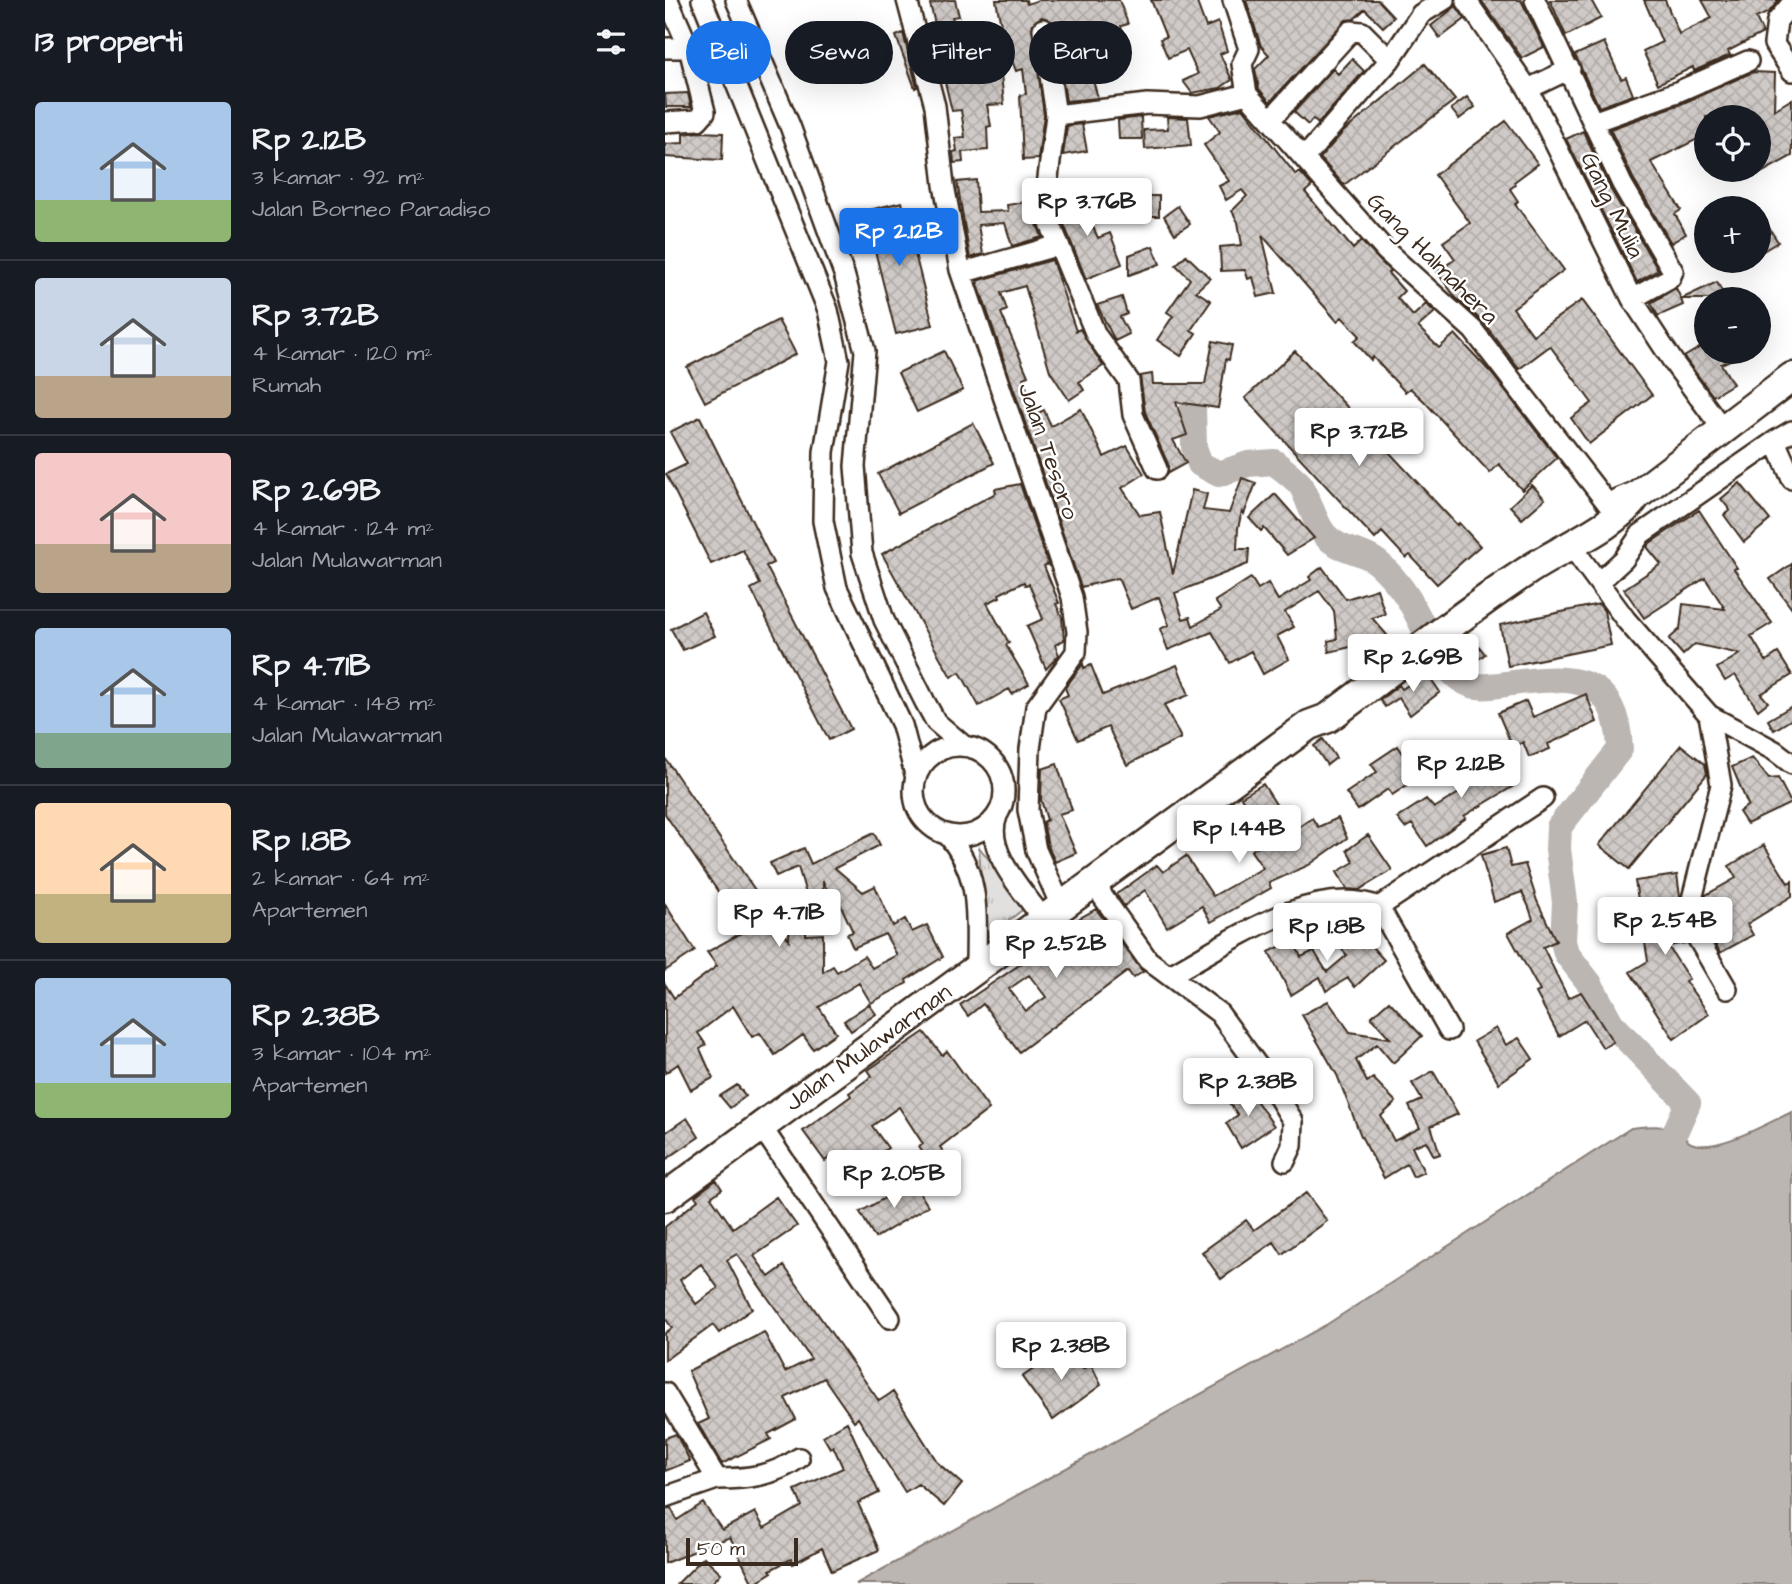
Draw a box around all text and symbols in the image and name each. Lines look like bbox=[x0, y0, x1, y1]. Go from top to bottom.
text: 13 properti bbox=[35, 21, 182, 63]
chip: Beli bbox=[686, 21, 771, 84]
chip: Sewa bbox=[785, 21, 893, 84]
chip: Filter bbox=[907, 21, 1015, 84]
chip: Baru bbox=[1029, 21, 1132, 84]
icon: filters bbox=[592, 23, 630, 61]
map controls bbox=[1694, 105, 1771, 364]
button: locate bbox=[1694, 105, 1771, 182]
text: Rp 2.12B bbox=[252, 119, 366, 161]
icon: home bbox=[91, 130, 175, 214]
street label: Gang Mulia bbox=[1571, 147, 1652, 265]
text: 3 kamar · 92 m² bbox=[252, 161, 425, 193]
pin: Rp 3.76B bbox=[1015, 178, 1159, 238]
text: Rp 3.76B bbox=[1038, 185, 1136, 217]
street label: Gang Halmahera bbox=[1358, 185, 1506, 333]
text: Jalan Borneo Paradiso bbox=[252, 193, 491, 225]
button: + bbox=[1694, 196, 1771, 273]
pin: Rp 2.12B bbox=[827, 208, 971, 268]
text: Rp 2.12B bbox=[855, 215, 943, 247]
button: − bbox=[1694, 287, 1771, 364]
text: Rp 3.72B bbox=[252, 295, 379, 337]
icon: home bbox=[91, 306, 175, 390]
text: 4 kamar · 120 m² bbox=[252, 337, 433, 369]
text: Rumah bbox=[252, 369, 321, 401]
street label: Jalan Tesoro bbox=[1009, 378, 1088, 525]
pin: Rp 3.72B bbox=[1287, 408, 1431, 468]
text: Rp 3.72B bbox=[1310, 415, 1408, 447]
text: Rp 2.69B bbox=[252, 470, 381, 512]
icon: home bbox=[91, 481, 175, 565]
text: 4 kamar · 124 m² bbox=[252, 512, 434, 544]
text: Jalan Mulawarman bbox=[252, 544, 442, 576]
pin: Rp 2.69B bbox=[1341, 634, 1485, 694]
text: Rp 2.69B bbox=[1364, 641, 1462, 673]
text: Rp 4.71B bbox=[252, 645, 370, 687]
icon: home bbox=[91, 656, 175, 740]
text: 4 kamar · 148 m² bbox=[252, 687, 436, 719]
text: Jalan Mulawarman bbox=[252, 719, 442, 751]
pin: Rp 2.12B bbox=[1389, 740, 1533, 800]
text: Rp 2.12B bbox=[1417, 747, 1505, 779]
pin: Rp 1.44B bbox=[1167, 806, 1311, 865]
text: Rp 1.44B bbox=[1193, 812, 1285, 844]
text: Rp 1.8B bbox=[252, 820, 351, 862]
icon: home bbox=[91, 831, 175, 915]
text: 2 kamar · 64 m² bbox=[252, 862, 430, 894]
pin: Rp 4.71B bbox=[707, 890, 851, 949]
text: Apartemen bbox=[252, 894, 368, 926]
text: Rp 4.71B bbox=[734, 896, 824, 928]
pin: Rp 2.54B bbox=[1593, 898, 1737, 957]
pin: Rp 1.8B bbox=[1262, 904, 1392, 963]
text: Rp 2.54B bbox=[1613, 904, 1717, 936]
text: Rp 1.8B bbox=[1289, 910, 1365, 942]
pin: Rp 2.52B bbox=[984, 920, 1128, 980]
text: Rp 2.52B bbox=[1006, 927, 1106, 959]
street label: Jalan Mulawarman bbox=[778, 976, 959, 1120]
text: Rp 2.38B bbox=[252, 995, 380, 1037]
icon: home bbox=[91, 1006, 175, 1090]
text: 3 kamar · 104 m² bbox=[252, 1037, 432, 1069]
pin: Rp 2.38B bbox=[1176, 1058, 1320, 1118]
text: Rp 2.38B bbox=[1199, 1065, 1297, 1097]
text: Apartemen bbox=[252, 1069, 368, 1101]
pin: Rp 2.05B bbox=[822, 1150, 966, 1210]
text: Rp 2.05B bbox=[843, 1157, 945, 1189]
pin: Rp 2.38B bbox=[989, 1322, 1133, 1382]
text: Rp 2.38B bbox=[1012, 1329, 1110, 1361]
scale bar bbox=[686, 1535, 798, 1567]
text: 50 m bbox=[697, 1536, 745, 1563]

